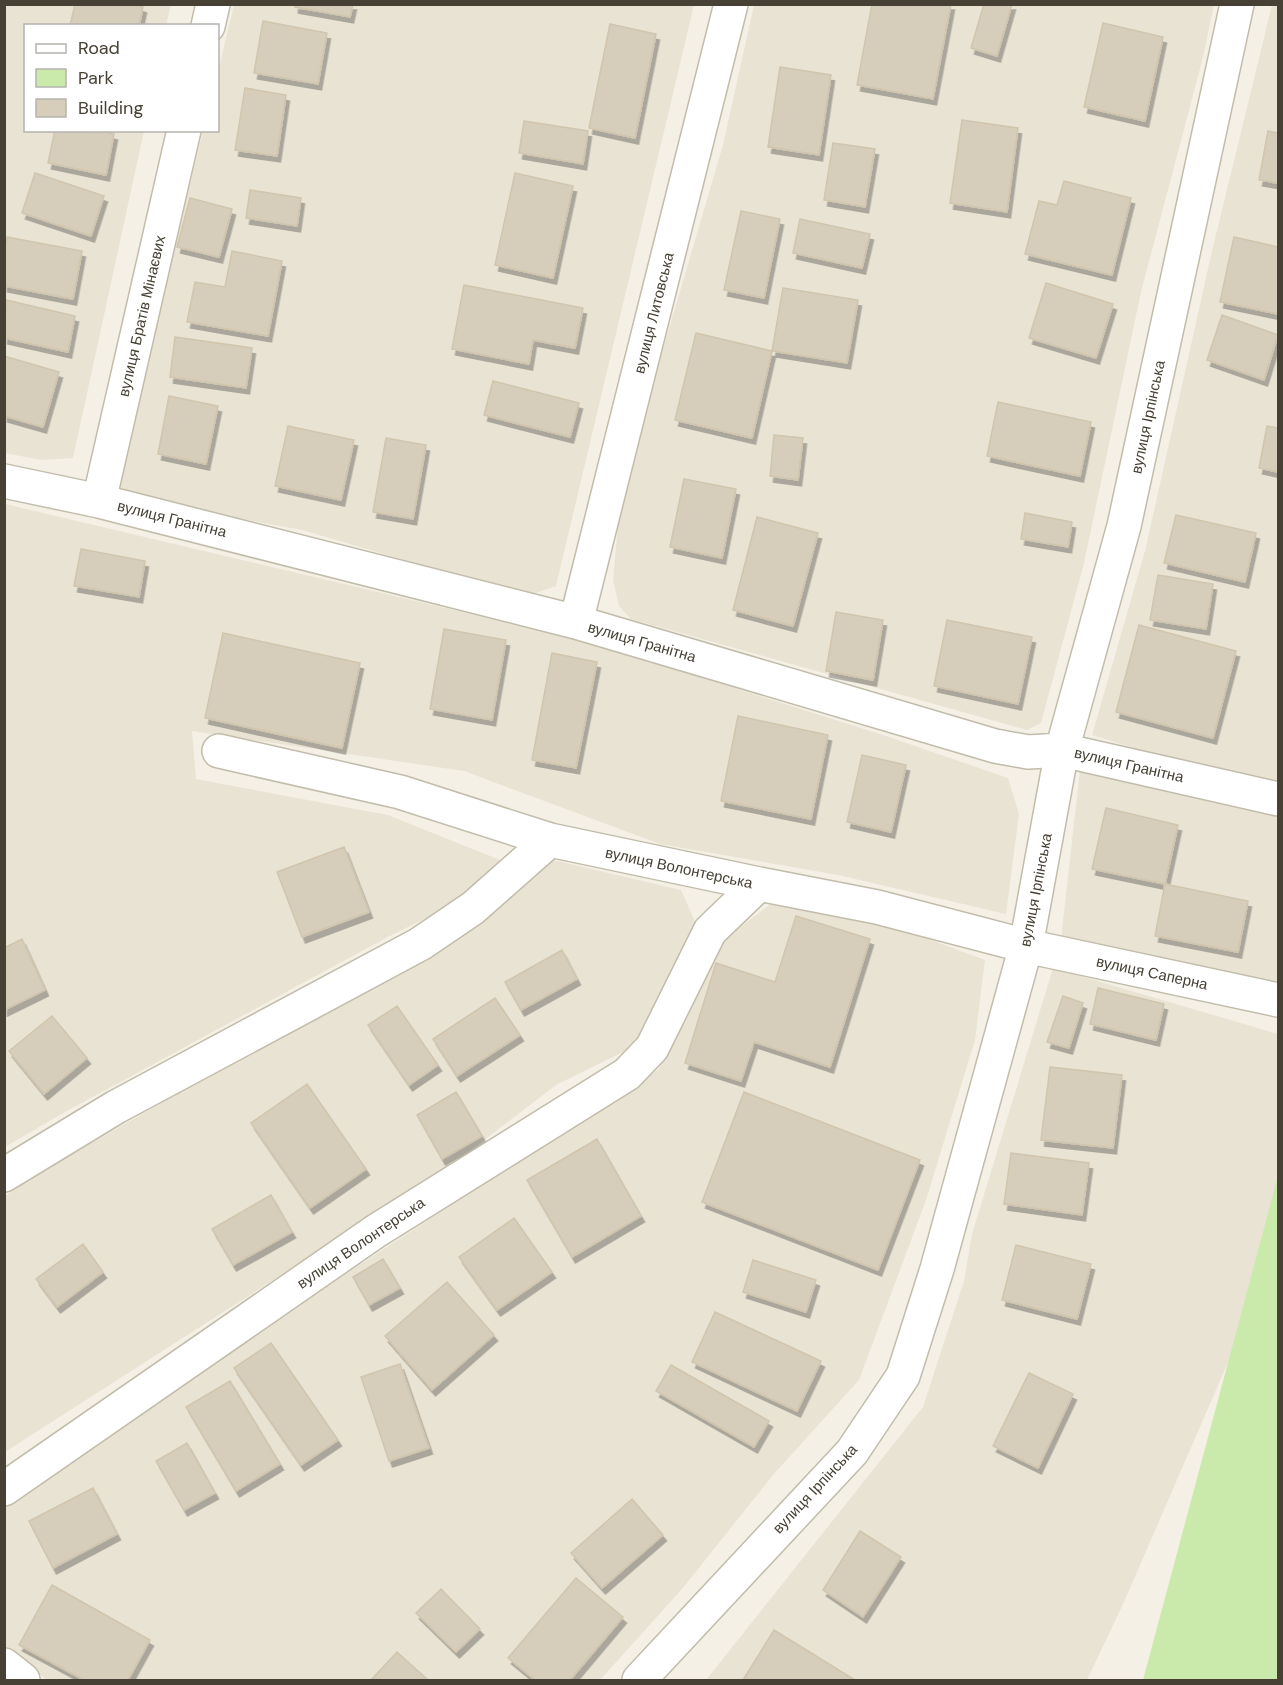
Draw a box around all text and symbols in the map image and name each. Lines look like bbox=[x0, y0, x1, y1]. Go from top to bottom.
legend bbox=[24, 24, 219, 132]
text: Road bbox=[78, 36, 120, 60]
text: Park bbox=[78, 66, 114, 90]
text: Building bbox=[78, 96, 143, 120]
street label: вулиця Братів Мінаєвих bbox=[114, 233, 170, 399]
street label: вулиця Литовська bbox=[629, 250, 679, 376]
street label: вулиця Ірпінська bbox=[1126, 358, 1170, 476]
street label: вулиця Гранітна bbox=[115, 496, 229, 542]
street label: вулиця Гранітна bbox=[586, 617, 699, 667]
street label: вулиця Гранітна bbox=[1072, 743, 1186, 787]
street label: вулиця Ірпінська bbox=[1015, 831, 1057, 949]
street label: вулиця Волонтерська bbox=[603, 843, 755, 894]
street label: вулиця Саперна bbox=[1094, 951, 1210, 995]
street label: вулиця Волонтерська bbox=[293, 1192, 429, 1293]
street label: вулиця Ірпінська bbox=[768, 1439, 862, 1538]

